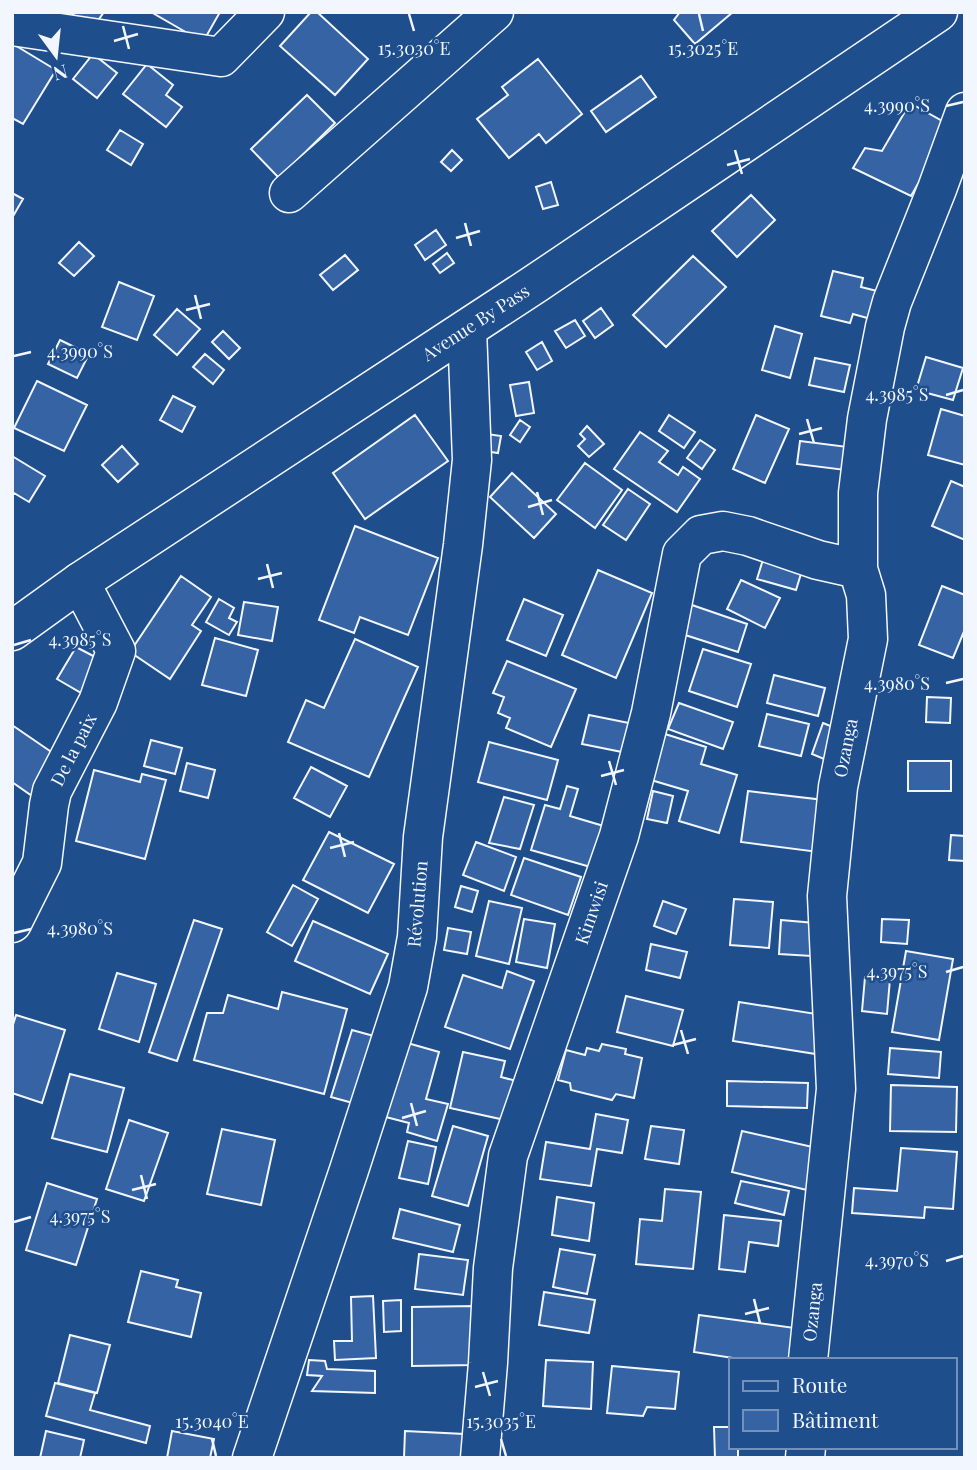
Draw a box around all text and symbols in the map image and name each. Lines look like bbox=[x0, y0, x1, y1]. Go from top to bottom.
north arrow bbox=[21, 21, 91, 91]
text: 15.3030°E bbox=[378, 36, 450, 60]
text: 15.3025°E bbox=[668, 36, 738, 60]
text: N bbox=[50, 59, 71, 88]
text: 4.3990°S bbox=[864, 93, 930, 117]
street label: Avenue By Pass bbox=[416, 278, 534, 366]
text: 4.3990°S bbox=[47, 339, 113, 363]
text: 4.3985°S bbox=[865, 382, 929, 406]
text: 4.3985°S bbox=[48, 627, 112, 651]
text: 4.3980°S bbox=[864, 671, 930, 695]
street label: De la paix bbox=[45, 709, 102, 790]
street label: Ozanga bbox=[828, 716, 863, 779]
street label: Révolution bbox=[401, 859, 433, 948]
street label: Kimwisi bbox=[569, 878, 613, 947]
text: 4.3980°S bbox=[47, 916, 113, 940]
text: 4.3975°S bbox=[866, 959, 928, 983]
text: 4.3975°S bbox=[49, 1204, 111, 1228]
text: 4.3970°S bbox=[865, 1248, 929, 1272]
street label: Ozanga bbox=[797, 1281, 827, 1343]
legend bbox=[729, 1358, 956, 1449]
text: Route bbox=[792, 1370, 847, 1398]
text: Bâtiment bbox=[792, 1405, 879, 1433]
text: 15.3040°E bbox=[175, 1409, 249, 1433]
text: 15.3035°E bbox=[466, 1409, 536, 1433]

